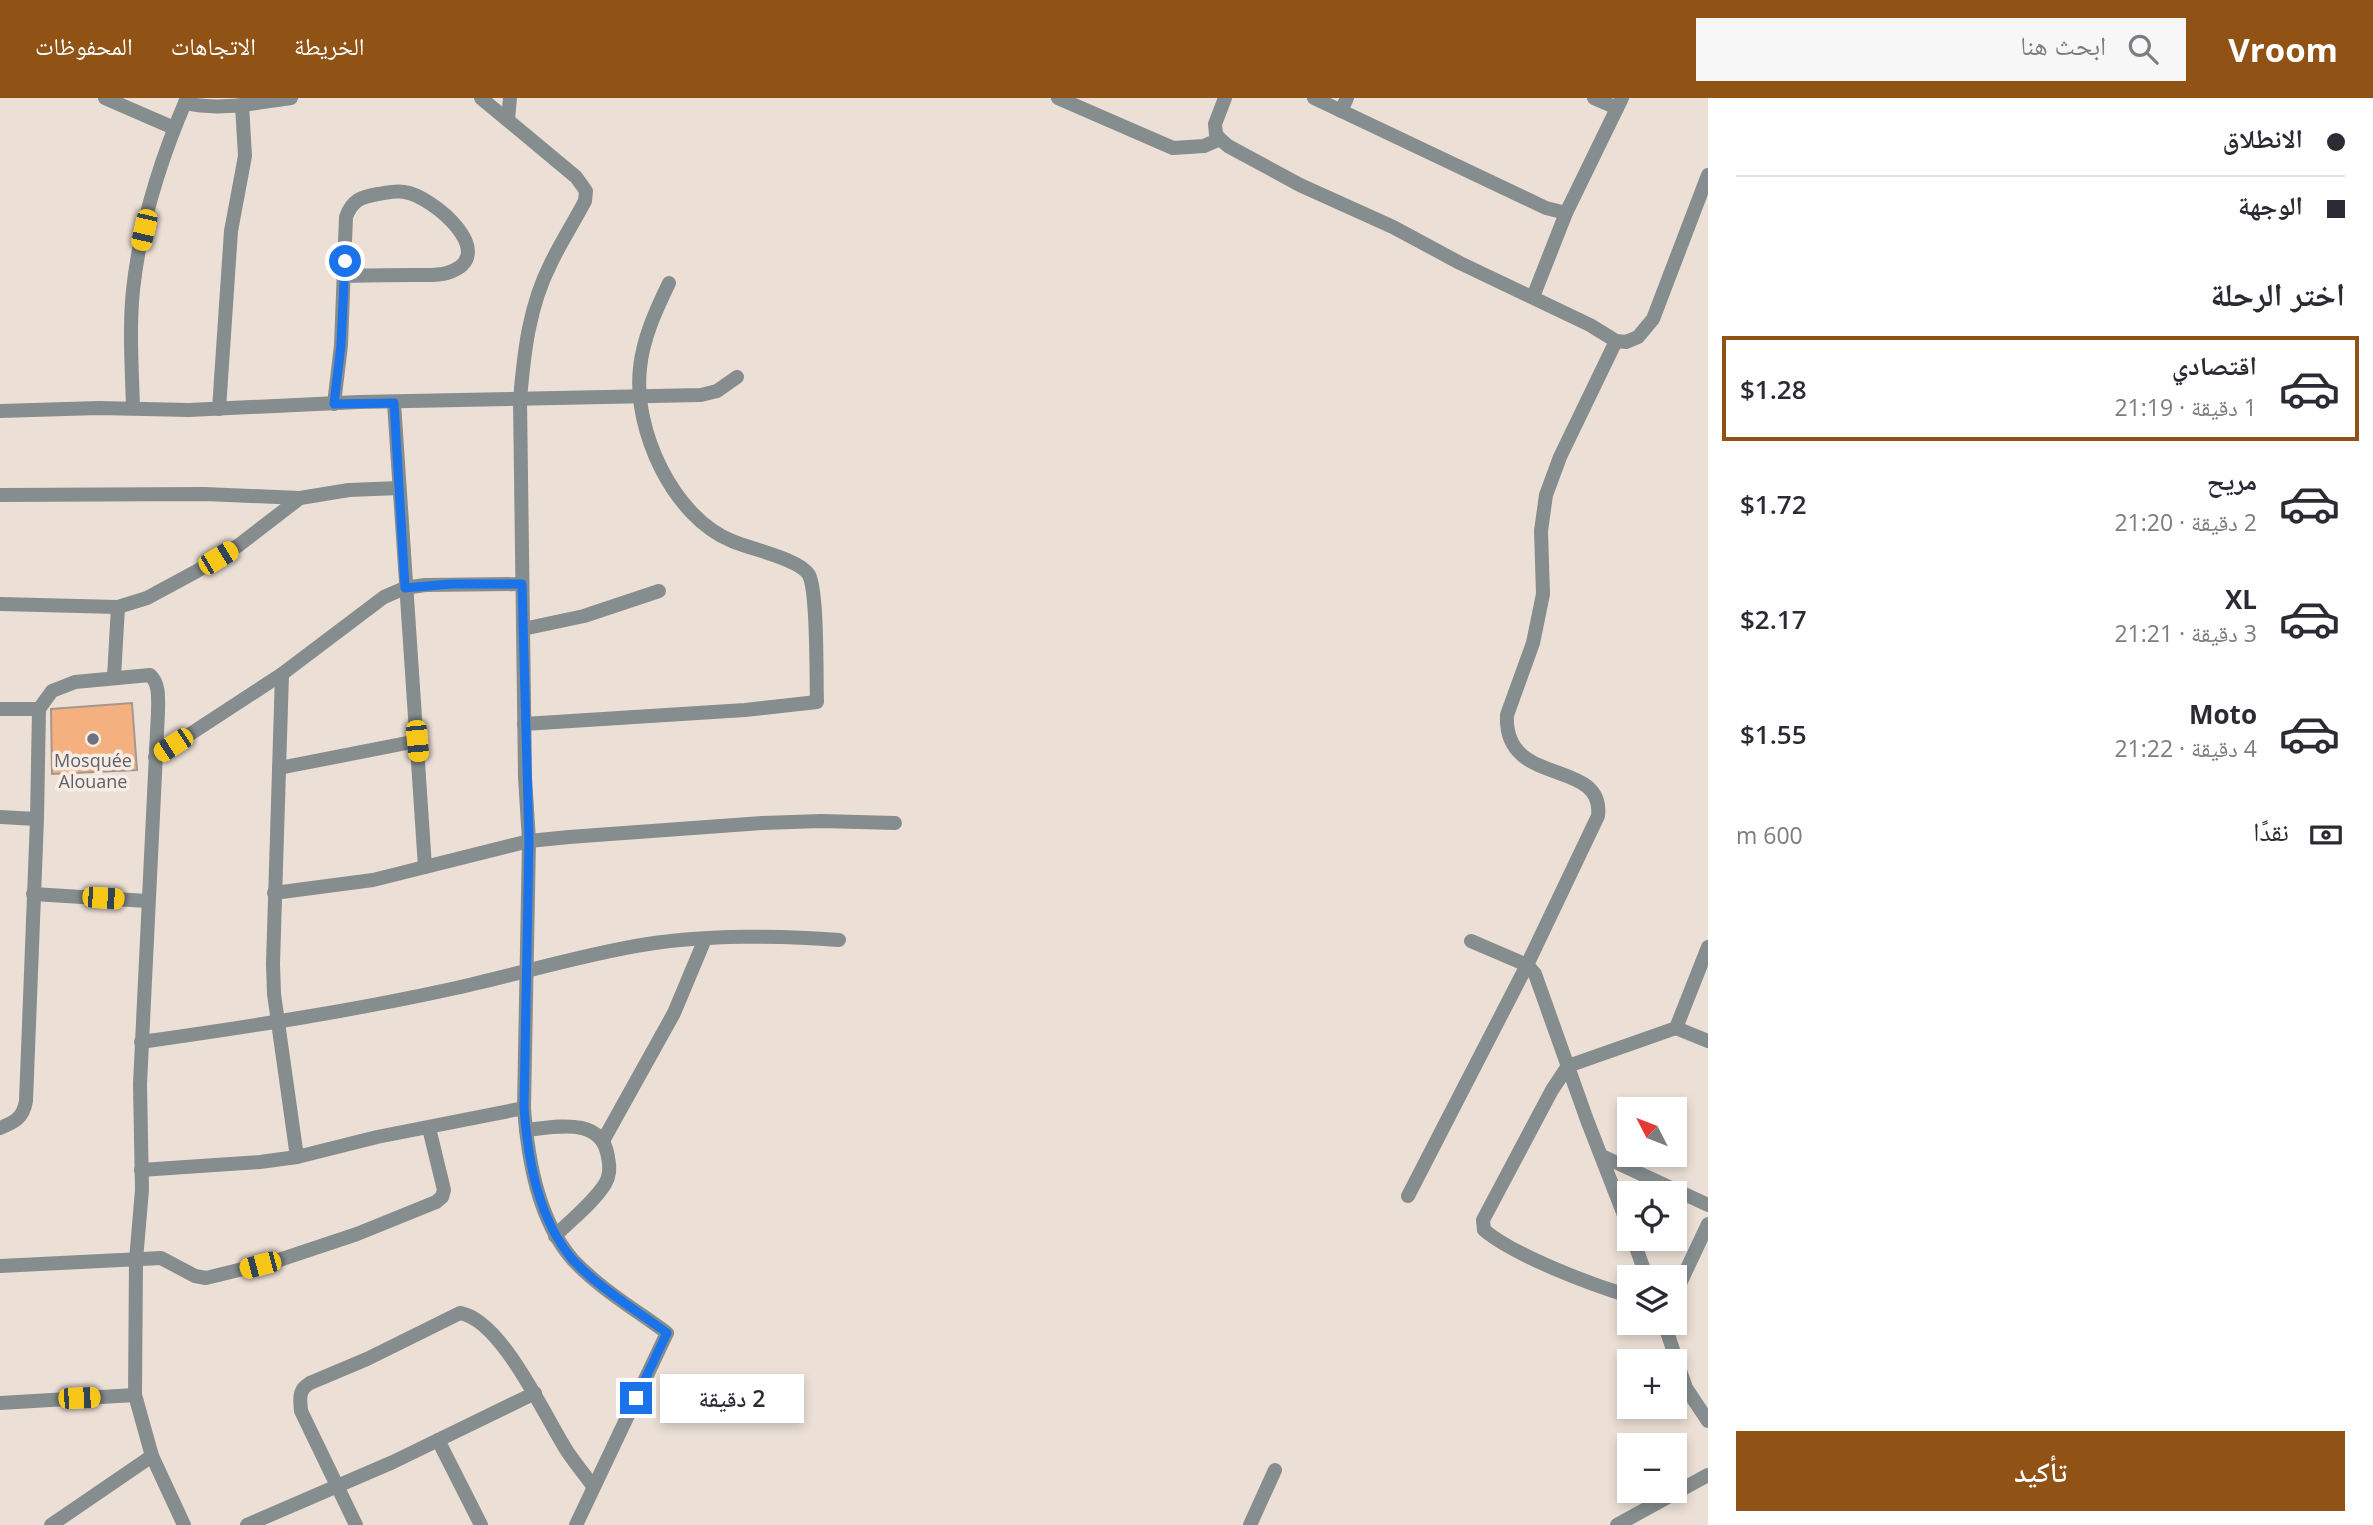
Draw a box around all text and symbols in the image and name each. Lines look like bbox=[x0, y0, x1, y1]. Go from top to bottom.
search box bbox=[1696, 18, 2186, 81]
text: ابحث هنا bbox=[2020, 27, 2106, 63]
text: Vroom bbox=[2228, 27, 2338, 72]
text: المحفوظات bbox=[35, 29, 133, 62]
text: الاتجاهات bbox=[171, 29, 256, 62]
text: الخريطة bbox=[294, 29, 365, 62]
icon: search bbox=[2124, 30, 2162, 68]
text: الانطلاق bbox=[2223, 120, 2303, 156]
text: الوجهة bbox=[2238, 187, 2303, 223]
car bbox=[130, 207, 159, 253]
route start bbox=[329, 245, 361, 277]
text: اختر الرحلة bbox=[2210, 272, 2345, 315]
text: اقتصادي bbox=[2172, 347, 2257, 383]
icon: car bbox=[2278, 357, 2341, 420]
text: $1.28 bbox=[1740, 371, 1807, 407]
text: 1 دقيقة · 21:19 bbox=[2114, 391, 2257, 423]
text: مريح bbox=[2207, 462, 2257, 498]
icon: car bbox=[2278, 472, 2341, 535]
text: $1.72 bbox=[1740, 486, 1807, 522]
text: 2 دقيقة · 21:20 bbox=[2114, 506, 2257, 538]
car bbox=[195, 538, 242, 578]
text: XL bbox=[2225, 581, 2257, 617]
icon: car bbox=[2278, 587, 2341, 650]
text: $2.17 bbox=[1740, 601, 1807, 637]
text: 3 دقيقة · 21:21 bbox=[2114, 617, 2257, 649]
text: Moto bbox=[2189, 696, 2257, 732]
icon: car bbox=[2278, 702, 2341, 765]
text: $1.55 bbox=[1740, 716, 1807, 752]
car bbox=[405, 719, 430, 763]
car bbox=[150, 725, 197, 765]
marker: Mosquée Alouane bbox=[85, 731, 101, 747]
text: 4 دقيقة · 21:22 bbox=[2114, 732, 2257, 764]
place label: Mosquée Alouane bbox=[54, 748, 132, 793]
text: نقدًا bbox=[2253, 813, 2289, 849]
icon: cash bbox=[2307, 816, 2345, 854]
text: 600 m bbox=[1736, 819, 1803, 851]
car bbox=[82, 886, 125, 910]
north arrow bbox=[1617, 1097, 1687, 1167]
map controls bbox=[1617, 1097, 1687, 1503]
button: locate bbox=[1617, 1181, 1687, 1251]
car bbox=[237, 1249, 284, 1281]
button: layers bbox=[1617, 1265, 1687, 1335]
button: + bbox=[1617, 1349, 1687, 1419]
callout: 2 دقيقة bbox=[660, 1374, 804, 1422]
route end bbox=[620, 1382, 652, 1414]
text: 2 دقيقة bbox=[699, 1382, 765, 1414]
car bbox=[58, 1387, 101, 1409]
button: تأكيد bbox=[1736, 1431, 2345, 1511]
button: − bbox=[1617, 1433, 1687, 1503]

